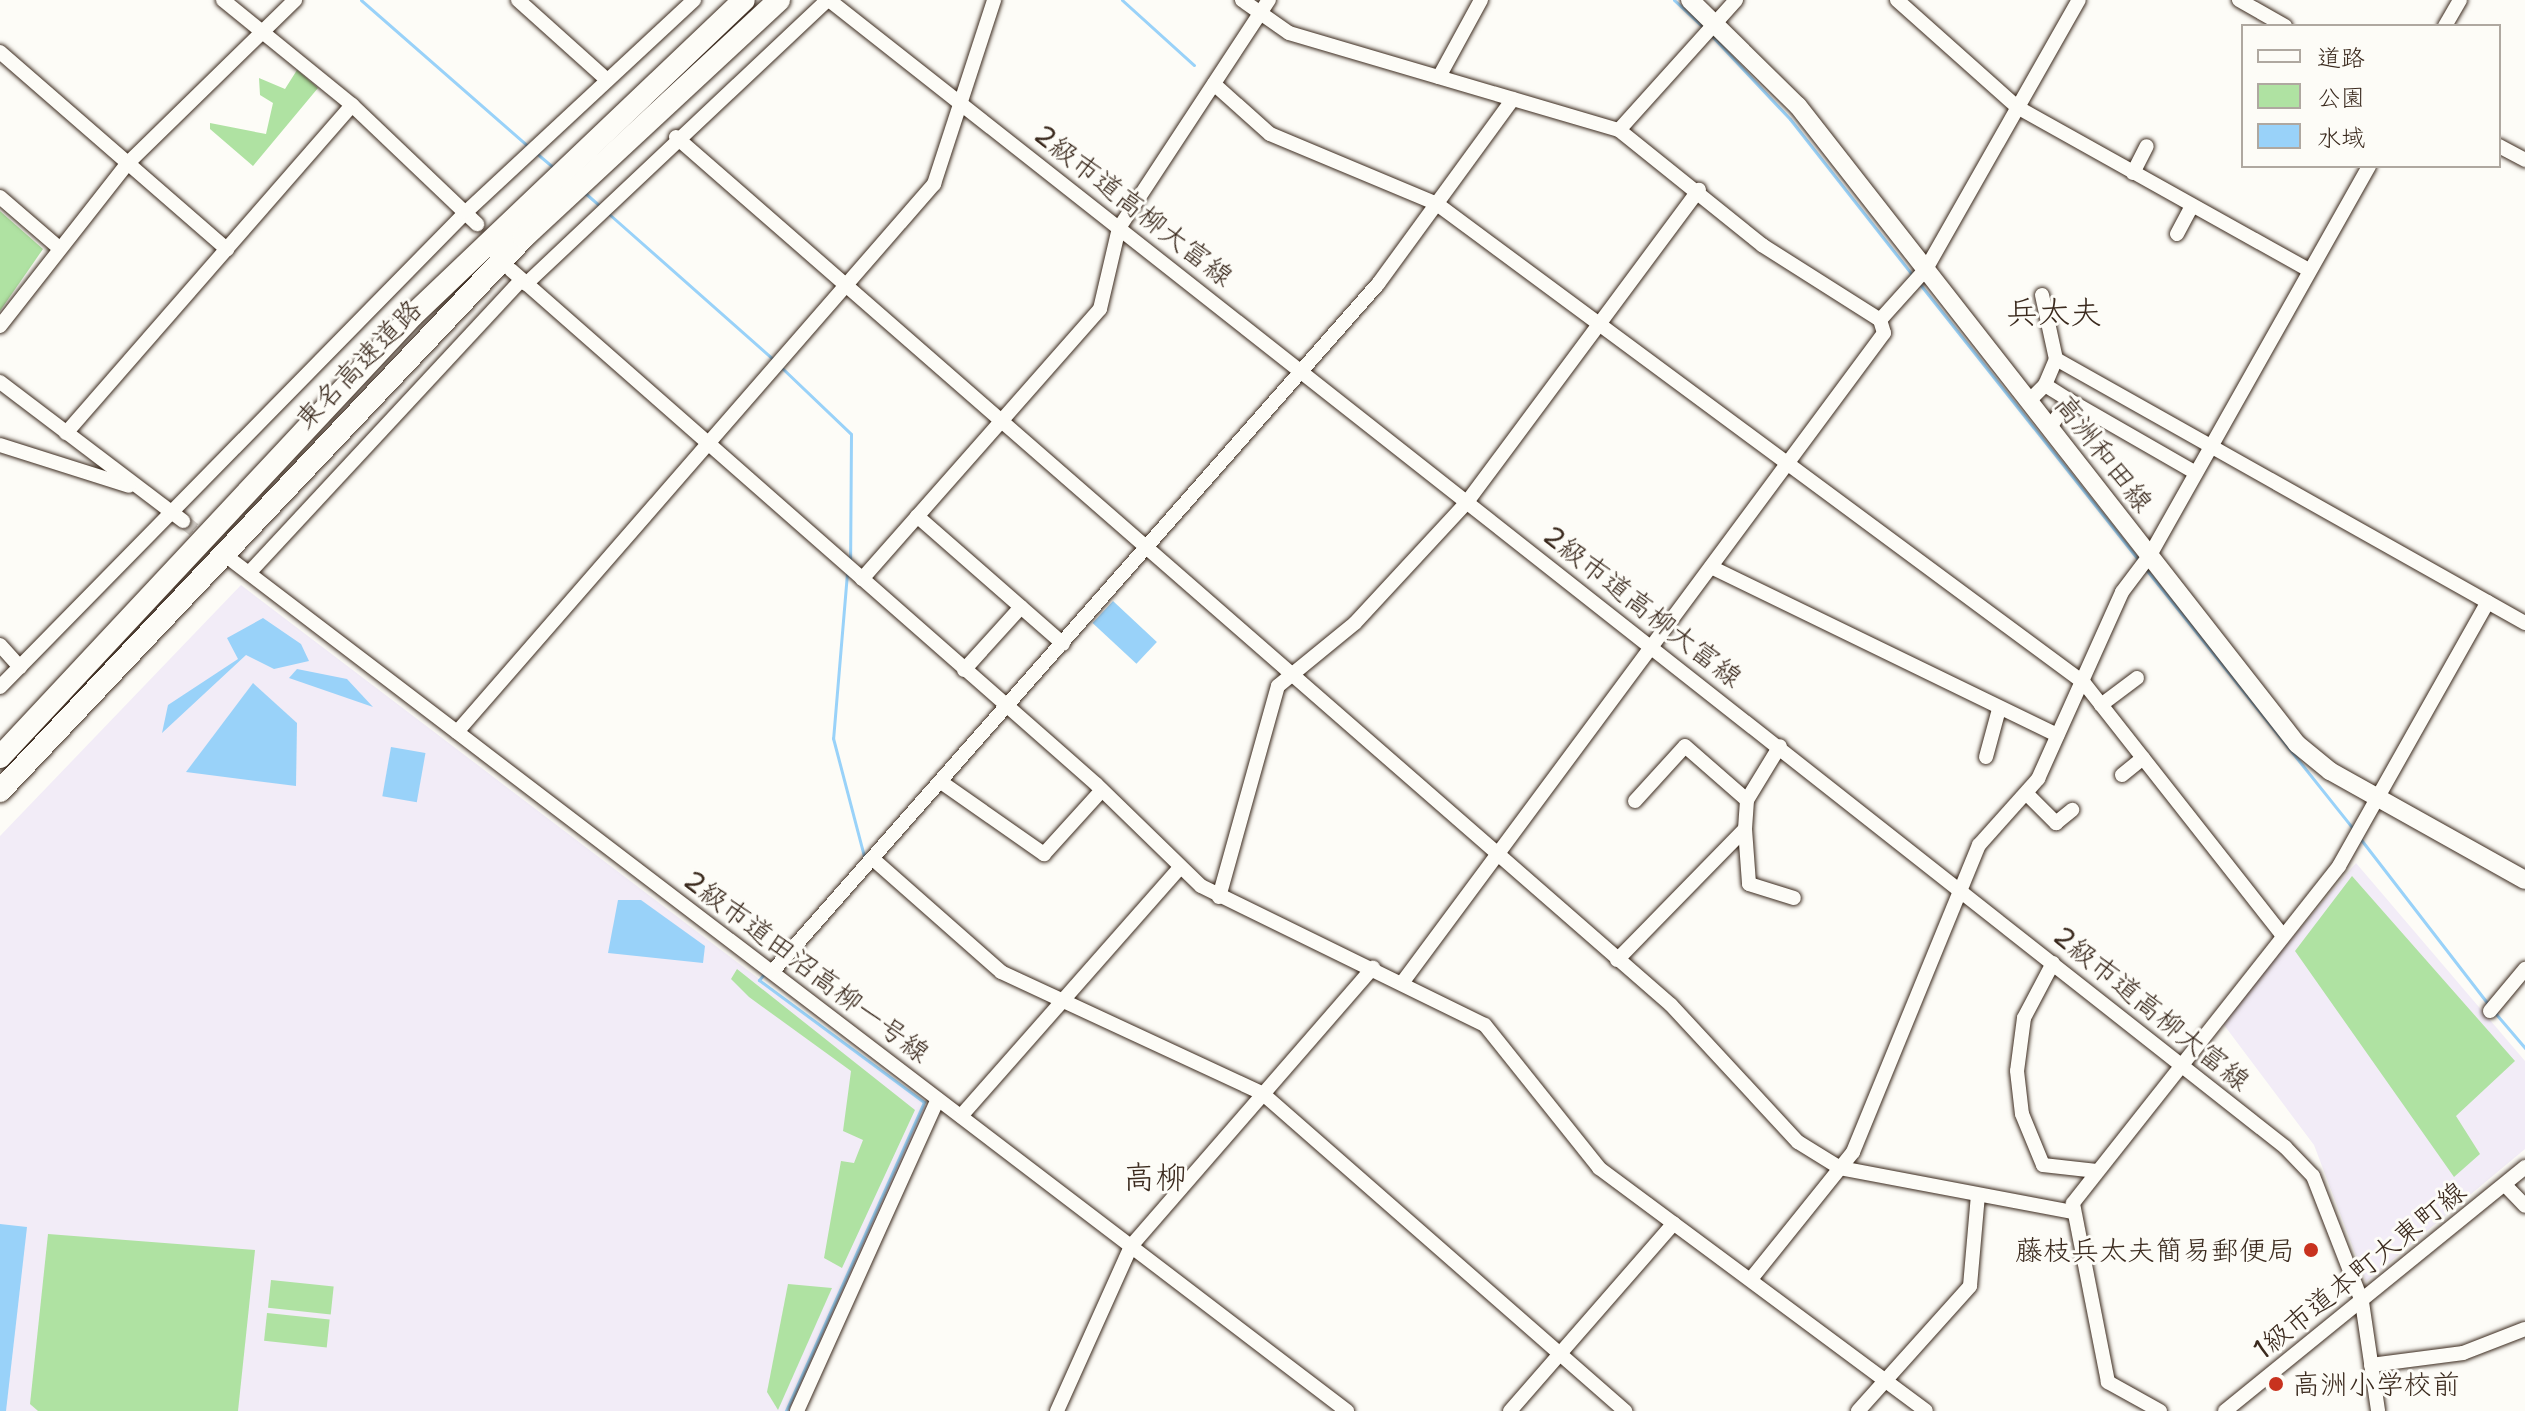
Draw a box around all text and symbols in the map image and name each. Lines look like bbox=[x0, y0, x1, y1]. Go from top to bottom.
legend bbox=[2241, 24, 2501, 168]
text: 道路 bbox=[2317, 42, 2365, 74]
text: 公園 bbox=[2317, 82, 2365, 114]
street label: 2級市道高柳大富線 bbox=[1028, 117, 1240, 293]
text: 水域 bbox=[2317, 122, 2365, 154]
street label: 東名高速道路 bbox=[288, 292, 428, 436]
district label: 兵太夫 bbox=[2006, 293, 2102, 331]
street label: 高洲和田線 bbox=[2048, 387, 2160, 519]
street label: 2級市道高柳大富線 bbox=[1537, 518, 1749, 694]
street label: 2級市道田沼高柳一号線 bbox=[677, 862, 937, 1070]
street label: 2級市道高柳大富線 bbox=[2047, 918, 2257, 1098]
district label: 高柳 bbox=[1123, 1158, 1187, 1196]
street label: 1級市道本町大東町線 bbox=[2246, 1174, 2472, 1366]
place label: 藤枝兵太夫簡易郵便局 bbox=[2015, 1233, 2295, 1267]
marker: 藤枝兵太夫簡易郵便局 bbox=[2302, 1241, 2320, 1259]
place label: 高洲小学校前 bbox=[2292, 1367, 2460, 1401]
marker: 高洲小学校前 bbox=[2267, 1375, 2285, 1393]

